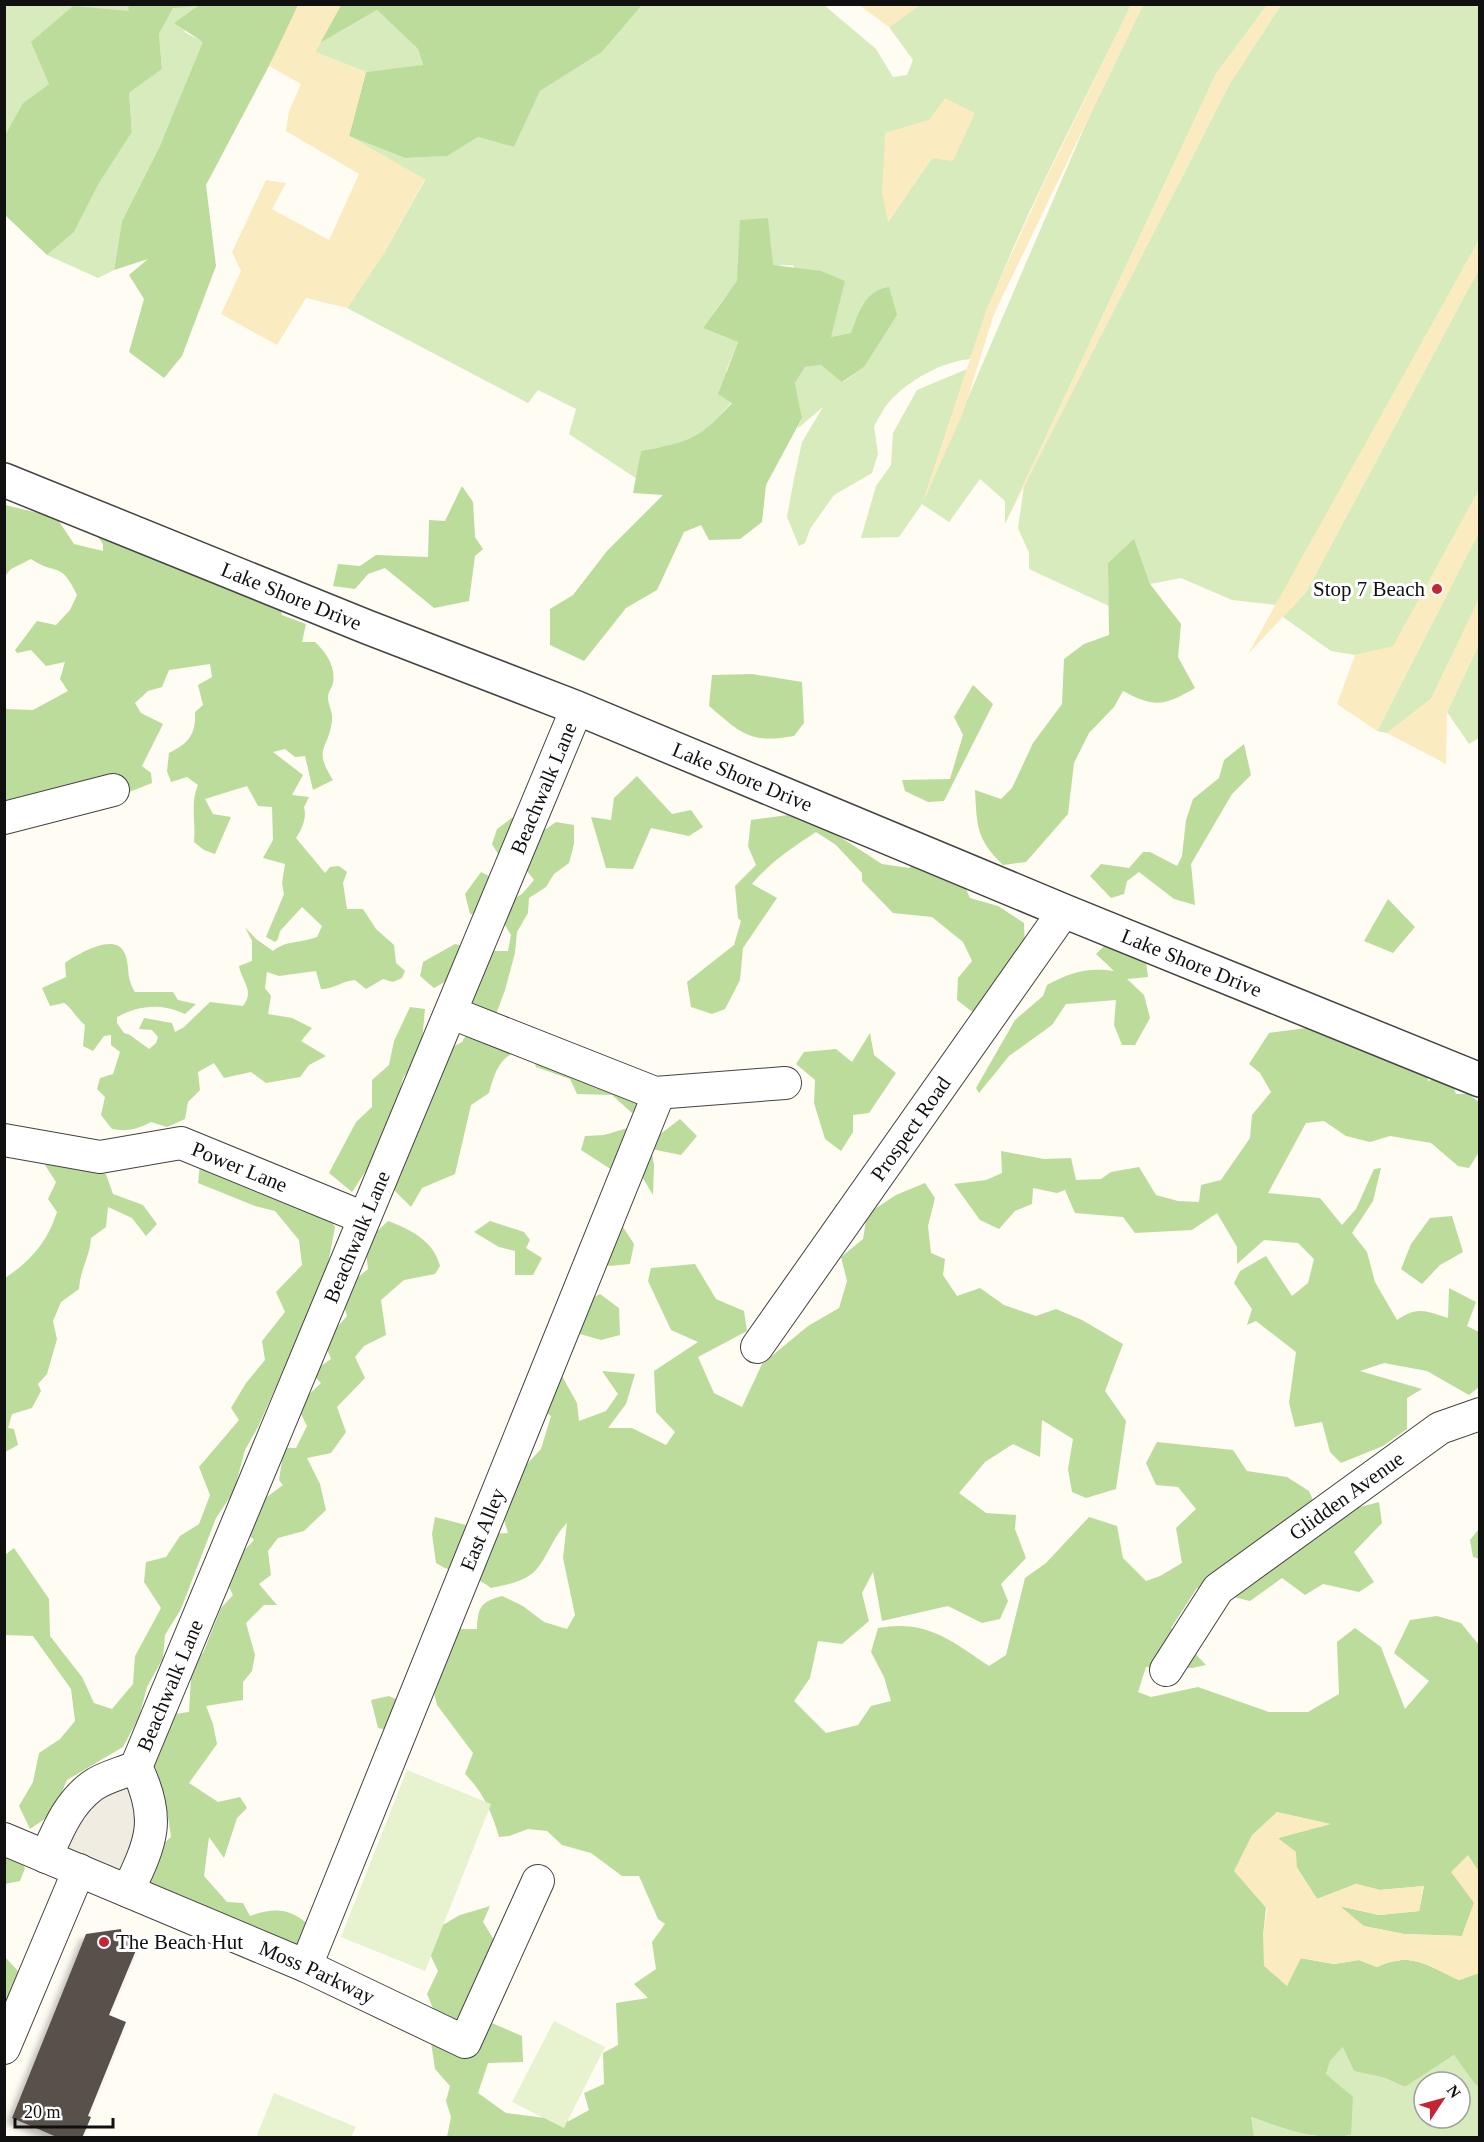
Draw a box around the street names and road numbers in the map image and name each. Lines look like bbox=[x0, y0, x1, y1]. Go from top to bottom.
street label: Lake Shore Drive bbox=[218, 557, 365, 636]
street label: Beachwalk Lane bbox=[506, 719, 582, 858]
street label: Lake Shore Drive bbox=[669, 737, 816, 817]
street label: Lake Shore Drive bbox=[1118, 924, 1265, 1002]
street label: Prospect Road bbox=[866, 1072, 956, 1185]
street label: Power Lane bbox=[188, 1137, 291, 1197]
street label: Beachwalk Lane bbox=[319, 1167, 395, 1306]
street label: Glidden Avenue bbox=[1285, 1446, 1408, 1545]
street label: East Alley bbox=[455, 1484, 510, 1574]
street label: Beachwalk Lane bbox=[132, 1616, 208, 1755]
street label: Moss Parkway bbox=[255, 1936, 379, 2009]

